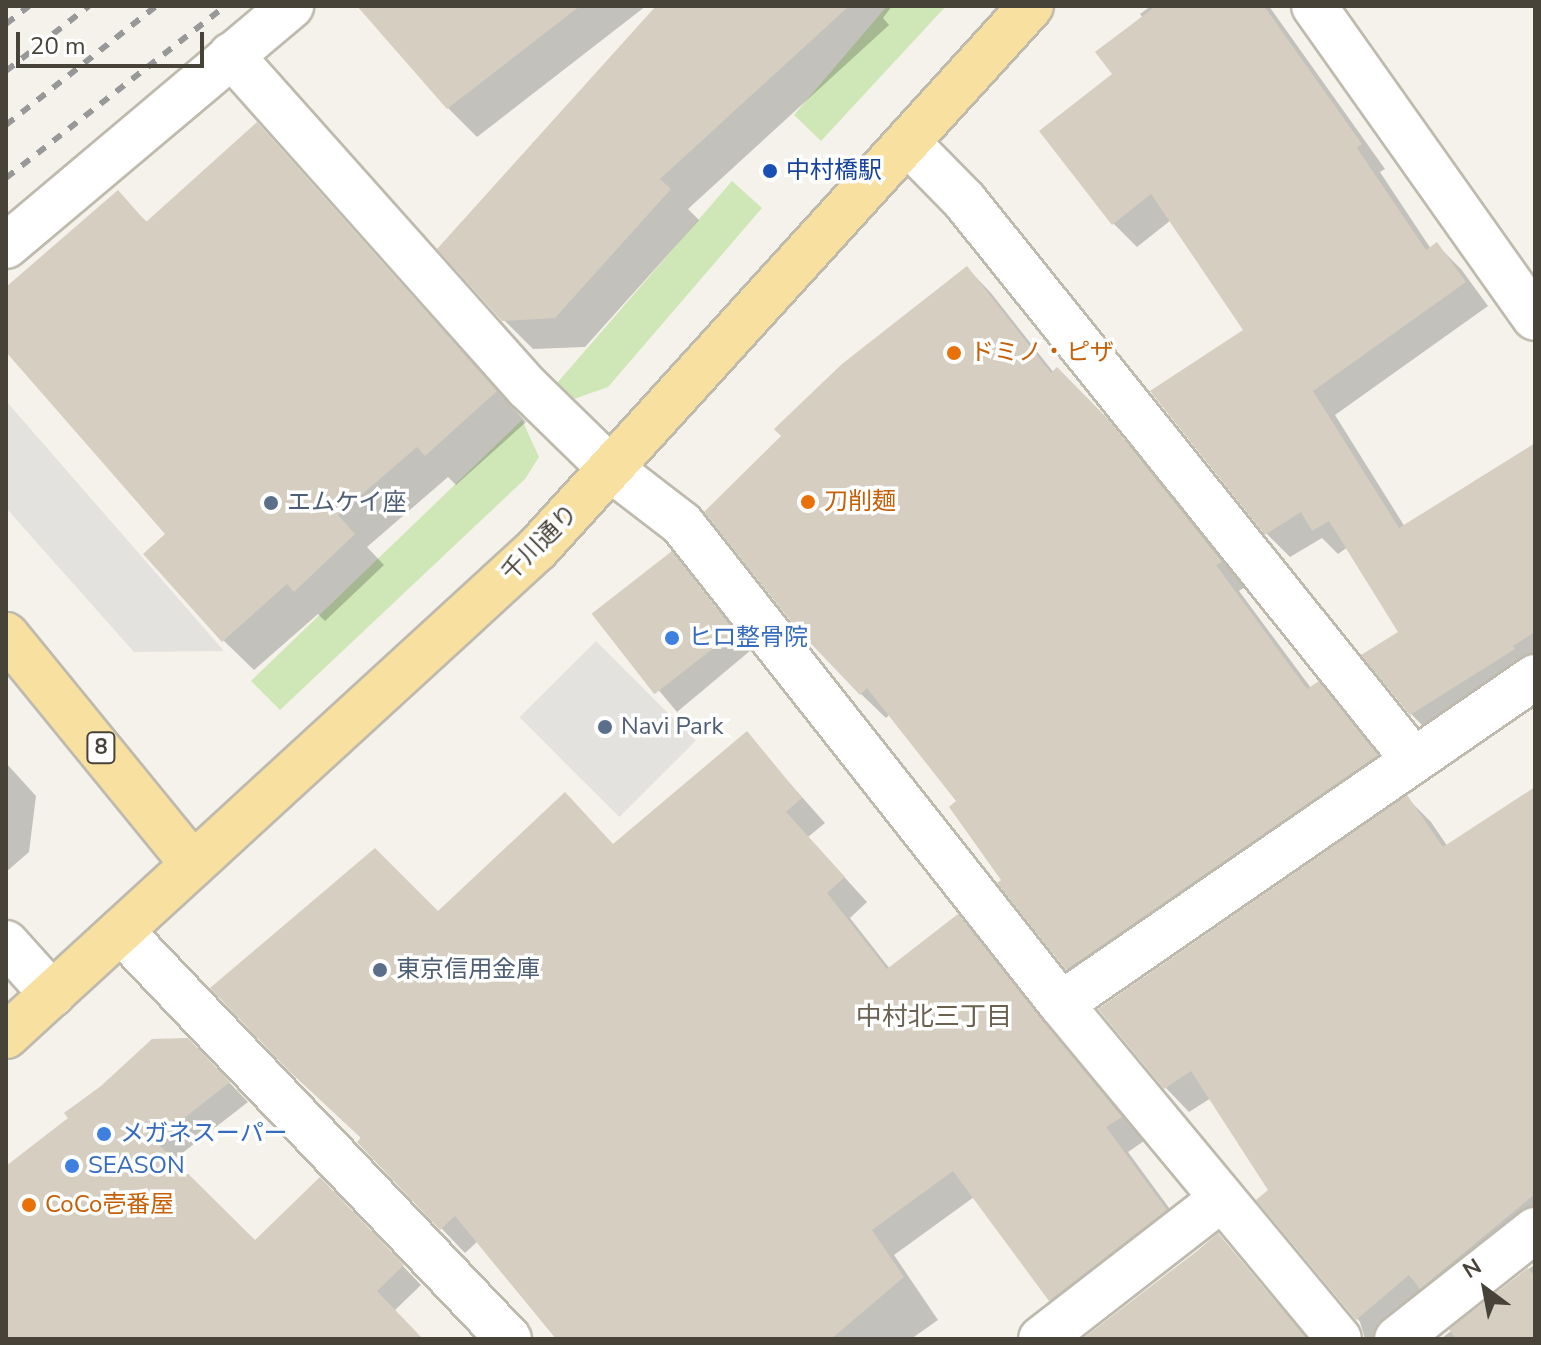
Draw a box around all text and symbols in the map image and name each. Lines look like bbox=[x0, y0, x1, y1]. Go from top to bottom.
scale bar bbox=[20, 16, 208, 66]
text: 20 m bbox=[30, 30, 86, 62]
place label: 中村橋駅 bbox=[786, 157, 882, 185]
marker: 中村橋駅 bbox=[761, 162, 779, 180]
place label: ドミノ・ピザ bbox=[970, 339, 1114, 367]
marker: ドミノ・ピザ bbox=[945, 344, 963, 362]
place label: 刀削麺 bbox=[824, 488, 896, 516]
place label: エムケイ座 bbox=[287, 489, 407, 517]
marker: 刀削麺 bbox=[799, 493, 817, 511]
marker: エムケイ座 bbox=[262, 494, 280, 512]
street label: 千川通り bbox=[496, 499, 584, 587]
place label: ヒロ整骨院 bbox=[688, 624, 808, 652]
marker: ヒロ整骨院 bbox=[663, 629, 681, 647]
place label: Navi Park bbox=[621, 713, 723, 741]
marker: Navi Park bbox=[596, 718, 614, 736]
road number: 8 bbox=[85, 730, 117, 766]
place label: 東京信用金庫 bbox=[396, 956, 540, 984]
marker: 東京信用金庫 bbox=[371, 961, 389, 979]
district label: 中村北三丁目 bbox=[856, 1001, 1012, 1033]
place label: メガネスーパー bbox=[120, 1120, 288, 1148]
marker: メガネスーパー bbox=[95, 1125, 113, 1143]
place label: SEASON bbox=[88, 1152, 185, 1180]
marker: SEASON bbox=[63, 1157, 81, 1175]
place label: CoCo壱番屋 bbox=[45, 1191, 174, 1219]
marker: CoCo壱番屋 bbox=[20, 1196, 38, 1214]
north arrow bbox=[1445, 1249, 1525, 1329]
text: N bbox=[1457, 1252, 1487, 1286]

